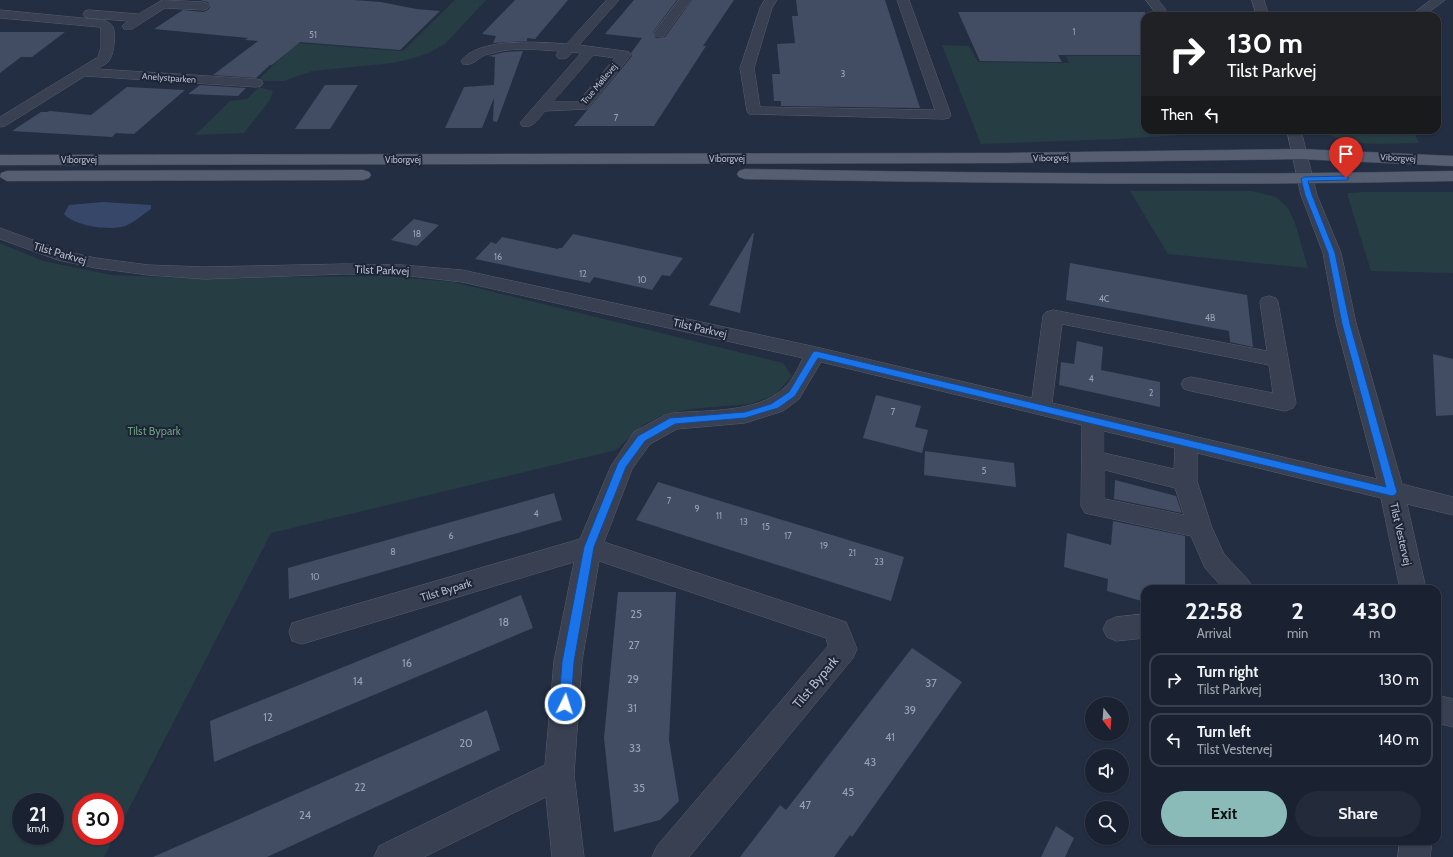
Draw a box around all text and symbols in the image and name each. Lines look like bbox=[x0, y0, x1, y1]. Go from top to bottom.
house number: 1 bbox=[1073, 26, 1076, 37]
text: 130 m bbox=[1227, 26, 1303, 60]
icon: right bbox=[1161, 28, 1213, 80]
house number: 51 bbox=[309, 29, 317, 40]
text: Tilst Parkvej bbox=[1227, 60, 1316, 82]
street label: True Møllevej bbox=[578, 61, 620, 107]
house number: 3 bbox=[841, 68, 846, 79]
street label: Anelystparken bbox=[142, 70, 196, 85]
icon: left bbox=[1201, 104, 1223, 126]
text: Then bbox=[1161, 106, 1193, 124]
house number: 7 bbox=[614, 112, 619, 123]
pin bbox=[1329, 137, 1363, 178]
icon: arrive bbox=[1335, 143, 1357, 165]
street label: Viborgvej bbox=[1380, 151, 1416, 165]
street label: Viborgvej bbox=[1033, 152, 1069, 164]
street label: Viborgvej bbox=[709, 153, 745, 165]
street label: Viborgvej bbox=[61, 154, 97, 166]
street label: Viborgvej bbox=[385, 154, 421, 166]
house number: 18 bbox=[413, 228, 421, 239]
street label: Tilst Parkvej bbox=[32, 239, 88, 267]
house number: 16 bbox=[494, 251, 502, 262]
street label: Tilst Parkvej bbox=[355, 262, 409, 278]
house number: 12 bbox=[579, 268, 587, 279]
house number: 10 bbox=[637, 274, 647, 285]
house number: 4C bbox=[1099, 293, 1110, 304]
house number: 4B bbox=[1205, 312, 1216, 323]
street label: Tilst Parkvej bbox=[672, 315, 728, 341]
house number: 4 bbox=[1088, 373, 1094, 384]
house number: 2 bbox=[1149, 387, 1154, 398]
house number: 7 bbox=[891, 406, 896, 417]
park label: Tilst Bypark bbox=[127, 424, 181, 438]
house number: 5 bbox=[982, 465, 987, 476]
house number: 7 bbox=[667, 495, 672, 506]
street label: Tilst Vestervej bbox=[1387, 501, 1415, 567]
house number: 9 bbox=[694, 503, 700, 514]
house number: 4 bbox=[533, 508, 539, 519]
house number: 11 bbox=[716, 510, 722, 521]
house number: 13 bbox=[740, 516, 748, 527]
house number: 15 bbox=[762, 521, 770, 532]
house number: 6 bbox=[448, 530, 454, 541]
house number: 17 bbox=[784, 530, 792, 541]
house number: 19 bbox=[820, 540, 828, 551]
house number: 8 bbox=[390, 546, 396, 557]
house number: 21 bbox=[848, 547, 856, 558]
house number: 23 bbox=[874, 556, 884, 567]
house number: 10 bbox=[310, 571, 320, 582]
street label: Tilst Bypark bbox=[419, 576, 474, 604]
text: 22:58 bbox=[1185, 596, 1243, 625]
text: 2 bbox=[1291, 596, 1304, 625]
text: 430 bbox=[1352, 596, 1397, 625]
house number: 25 bbox=[630, 607, 642, 621]
house number: 18 bbox=[499, 615, 509, 629]
text: Arrival bbox=[1197, 625, 1231, 641]
text: min bbox=[1287, 625, 1308, 641]
text: m bbox=[1369, 625, 1380, 641]
house number: 27 bbox=[628, 638, 640, 652]
street label: Tilst Bypark bbox=[789, 653, 841, 711]
house number: 16 bbox=[402, 656, 412, 670]
text: Turn right bbox=[1197, 663, 1258, 681]
icon: right bbox=[1163, 669, 1185, 691]
text: 130 m bbox=[1379, 671, 1419, 689]
house number: 29 bbox=[627, 672, 639, 686]
house number: 14 bbox=[353, 674, 364, 688]
house number: 37 bbox=[925, 676, 937, 690]
text: Tilst Parkvej bbox=[1197, 681, 1261, 697]
position arrow bbox=[544, 683, 586, 725]
north arrow bbox=[1085, 697, 1129, 741]
map controls bbox=[1085, 697, 1129, 845]
house number: 31 bbox=[627, 701, 637, 715]
house number: 39 bbox=[904, 703, 916, 717]
house number: 12 bbox=[263, 710, 273, 724]
text: Turn left bbox=[1197, 723, 1251, 741]
icon: left bbox=[1163, 729, 1185, 751]
house number: 41 bbox=[885, 730, 895, 744]
text: 140 m bbox=[1378, 731, 1419, 749]
house number: 20 bbox=[459, 736, 473, 750]
house number: 33 bbox=[629, 741, 641, 755]
text: Tilst Vestervej bbox=[1197, 741, 1272, 757]
button: sound bbox=[1085, 749, 1129, 793]
house number: 43 bbox=[864, 755, 876, 769]
house number: 22 bbox=[354, 780, 366, 794]
house number: 35 bbox=[633, 781, 645, 795]
house number: 45 bbox=[842, 785, 854, 799]
button: Exit bbox=[1161, 791, 1287, 837]
button: Share bbox=[1295, 791, 1421, 837]
speed limit sign: 30 bbox=[72, 793, 124, 845]
house number: 47 bbox=[799, 798, 811, 812]
button: search bbox=[1085, 801, 1129, 845]
text: 21 bbox=[29, 802, 47, 826]
house number: 24 bbox=[299, 808, 312, 822]
text: km/h bbox=[27, 822, 49, 835]

